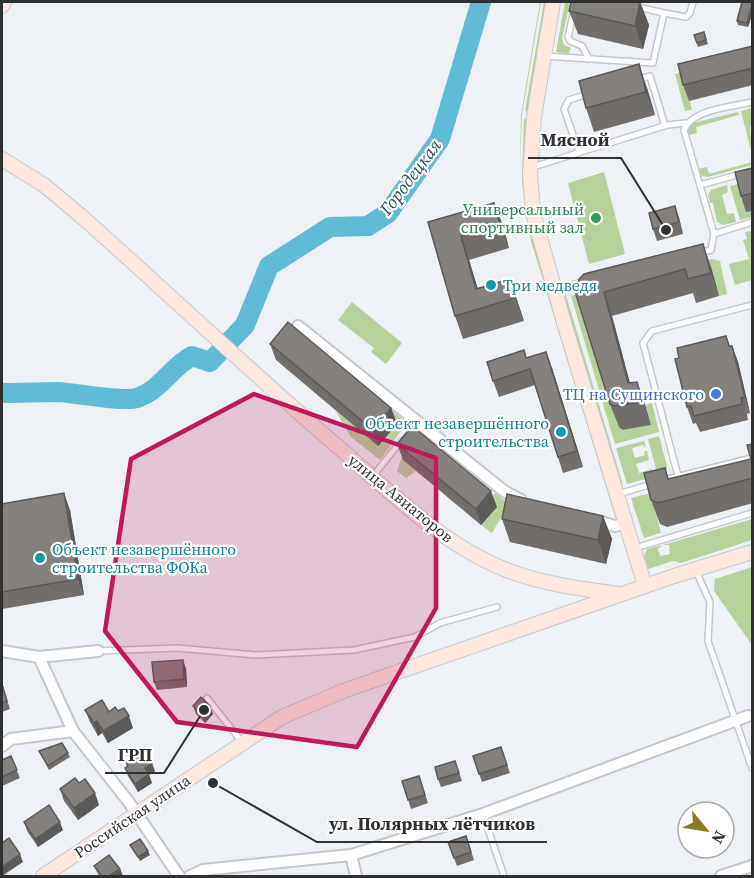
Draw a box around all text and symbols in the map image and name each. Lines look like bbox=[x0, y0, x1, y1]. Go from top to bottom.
callout: Мясной bbox=[528, 122, 621, 158]
text: Мясной bbox=[540, 127, 610, 152]
water label: Городецкая bbox=[373, 134, 447, 221]
place label: Универсальный спортивный зал bbox=[461, 198, 584, 238]
marker: Универсальный спортивный зал bbox=[589, 211, 603, 225]
place label: Три медведя bbox=[503, 274, 597, 296]
marker: Три медведя bbox=[484, 278, 498, 292]
place label: ТЦ на Сущинского bbox=[563, 383, 704, 405]
marker: ТЦ на Сущинского bbox=[709, 387, 723, 401]
place label: Объект незавершённого строительства bbox=[365, 412, 550, 452]
marker: Объект незавершённого строительства bbox=[554, 425, 568, 439]
street label: улица Авиаторов bbox=[344, 449, 458, 547]
place label: Объект незавершённого строительства ФОКа bbox=[52, 538, 236, 578]
marker: Объект незавершённого строительства ФОКа bbox=[33, 551, 47, 565]
callout: ГРП bbox=[105, 737, 164, 773]
text: ГРП bbox=[118, 742, 152, 767]
street label: Российская улица bbox=[70, 768, 195, 863]
north arrow bbox=[676, 800, 736, 860]
callout: ул. Полярных лётчиков bbox=[317, 806, 547, 842]
text: ул. Полярных лётчиков bbox=[328, 811, 535, 836]
text: N bbox=[706, 827, 731, 848]

